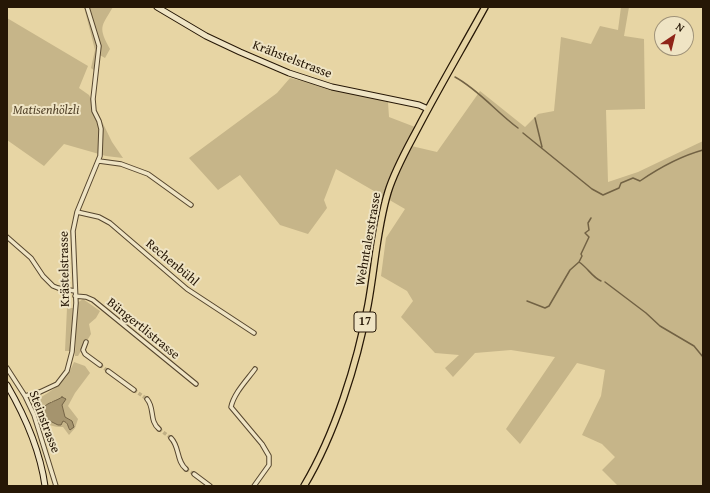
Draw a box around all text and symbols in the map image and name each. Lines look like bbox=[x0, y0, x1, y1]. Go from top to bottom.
north arrow bbox=[654, 16, 694, 56]
text: N bbox=[673, 18, 688, 36]
street label: Krähstelstrasse bbox=[250, 38, 334, 82]
park label: Matisenhölzli bbox=[13, 103, 79, 119]
street label: Wehntalerstrasse bbox=[353, 191, 385, 287]
street label: Krästelstrasse bbox=[57, 231, 73, 307]
street label: Rechenbühl bbox=[142, 236, 202, 290]
street label: Büngertlistrasse bbox=[103, 295, 183, 363]
road number: 17 bbox=[354, 312, 376, 332]
street label: Steinstrasse bbox=[25, 389, 63, 455]

